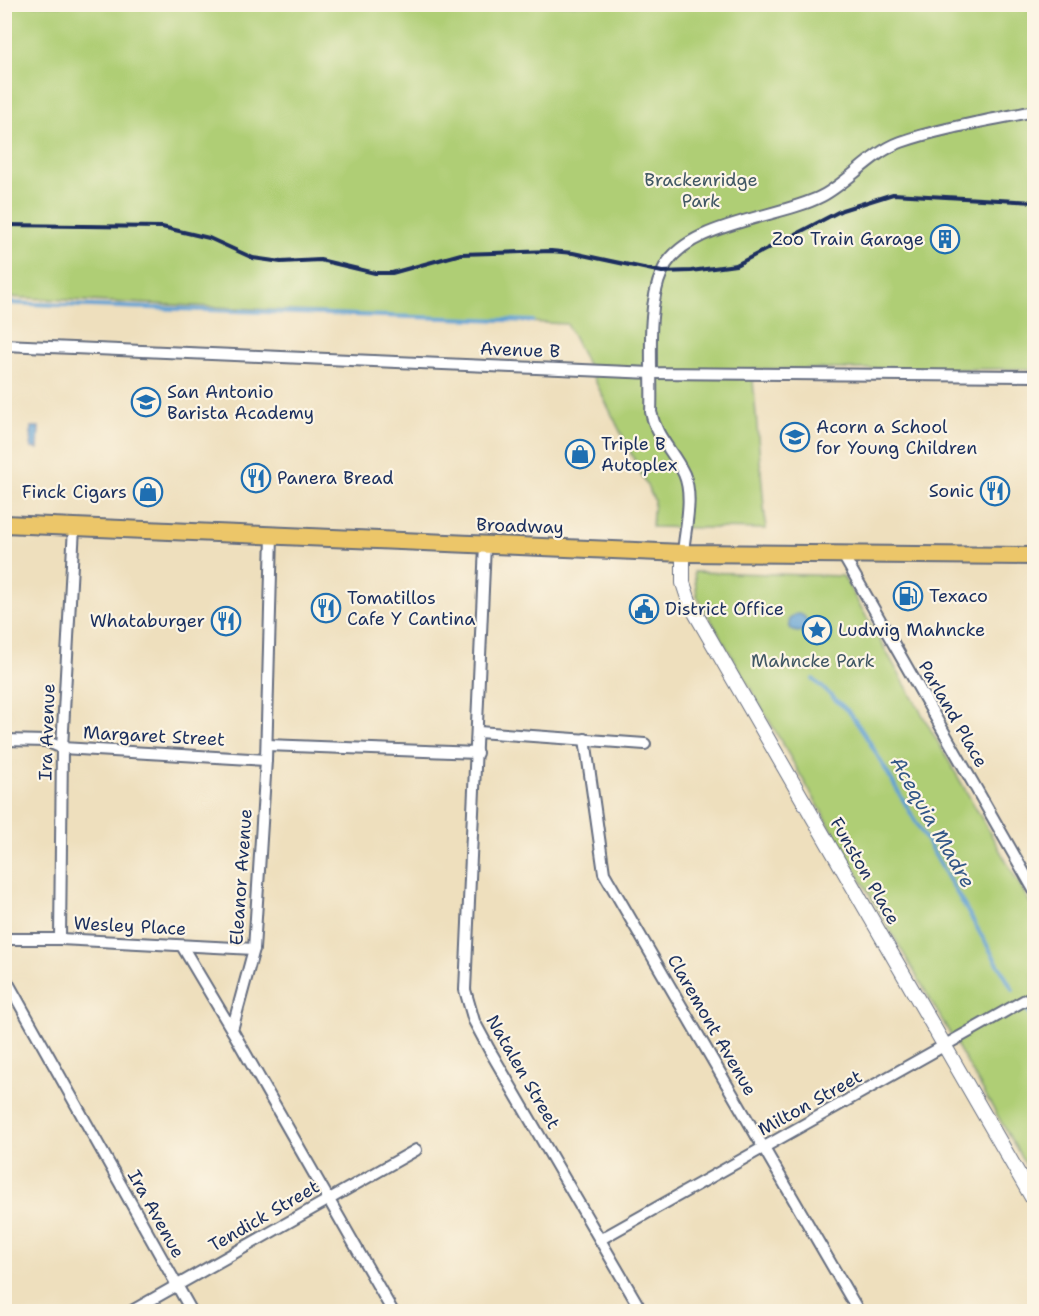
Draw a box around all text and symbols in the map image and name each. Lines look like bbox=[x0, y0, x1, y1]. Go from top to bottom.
park label: Brackenridge Park bbox=[644, 168, 758, 213]
building icon: Zoo Train Garage bbox=[929, 223, 961, 255]
place label: Zoo Train Garage bbox=[772, 227, 924, 251]
street label: Avenue B bbox=[479, 337, 561, 363]
place label: San Antonio Barista Academy bbox=[167, 380, 314, 425]
school or university icon: San Antonio Barista Academy bbox=[130, 386, 162, 418]
place label: Acorn a School for Young Children bbox=[816, 415, 977, 460]
school or university icon: Acorn a School for Young Children bbox=[779, 421, 811, 453]
place label: Triple B Autoplex bbox=[601, 432, 677, 477]
shop icon: Triple B Autoplex bbox=[564, 438, 596, 470]
restaurant icon: Panera Bread bbox=[240, 462, 272, 494]
place label: Panera Bread bbox=[277, 466, 394, 490]
restaurant icon: Sonic bbox=[979, 475, 1011, 507]
shop icon: Finck Cigars bbox=[132, 476, 164, 508]
place label: Sonic bbox=[929, 479, 974, 503]
place label: Finck Cigars bbox=[22, 480, 127, 504]
street label: Broadway bbox=[476, 512, 564, 540]
fuel station icon: Texaco bbox=[892, 580, 924, 612]
place label: Texaco bbox=[929, 584, 988, 608]
place label: Tomatillos Cafe Y Cantina bbox=[347, 586, 475, 631]
restaurant icon: Tomatillos Cafe Y Cantina bbox=[310, 592, 342, 624]
public building icon: District Office bbox=[628, 593, 660, 625]
place label: District Office bbox=[665, 597, 784, 621]
restaurant icon: Whataburger bbox=[210, 605, 242, 637]
place label: Whataburger bbox=[90, 609, 205, 633]
place icon: Ludwig Mahncke bbox=[801, 614, 833, 646]
place label: Ludwig Mahncke bbox=[838, 618, 985, 642]
park label: Mahncke Park bbox=[751, 649, 875, 673]
street label: Parland Place bbox=[913, 656, 993, 772]
street label: Ira Avenue bbox=[33, 683, 61, 781]
street label: Margaret Street bbox=[82, 720, 226, 752]
water label: Acequia Madre bbox=[885, 752, 981, 892]
street label: Eleanor Avenue bbox=[224, 808, 258, 946]
street label: Funston Place bbox=[825, 813, 905, 929]
street label: Wesley Place bbox=[73, 911, 187, 941]
street label: Claremont Avenue bbox=[662, 950, 762, 1100]
street label: Natalen Street bbox=[481, 1010, 566, 1134]
street label: Milton Street bbox=[754, 1064, 867, 1142]
street label: Ira Avenue bbox=[122, 1166, 190, 1262]
street label: Tendick Street bbox=[204, 1174, 324, 1257]

